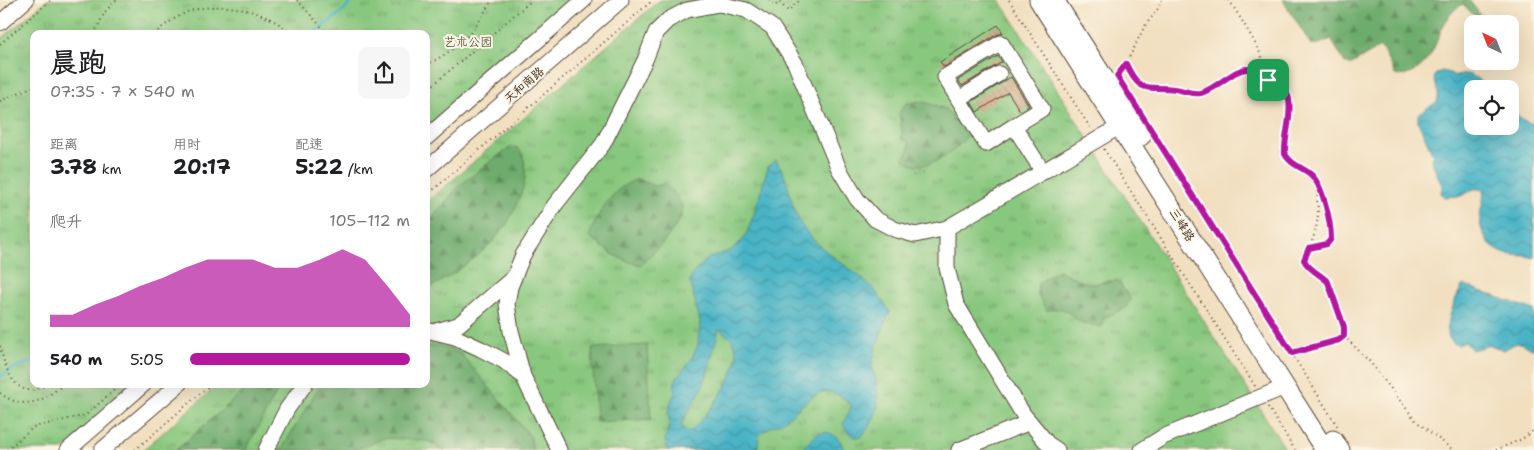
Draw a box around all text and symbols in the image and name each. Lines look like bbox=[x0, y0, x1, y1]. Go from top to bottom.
north arrow bbox=[1464, 15, 1519, 70]
map controls bbox=[1464, 15, 1519, 135]
park label: 艺术公园 bbox=[444, 34, 492, 50]
text: 晨跑 bbox=[50, 43, 106, 81]
button: share bbox=[358, 47, 410, 99]
pin bbox=[1247, 59, 1289, 101]
street label: 天和南路 bbox=[501, 63, 547, 107]
icon: arrive bbox=[1254, 66, 1282, 94]
button: locate bbox=[1464, 80, 1519, 135]
text: 07:35 · 7 × 540 m bbox=[50, 81, 195, 102]
text: 距离 bbox=[50, 135, 78, 153]
text: 用时 bbox=[173, 135, 201, 153]
text: 配速 bbox=[295, 135, 323, 153]
text: 3.78 bbox=[50, 153, 97, 181]
text: 20:17 bbox=[173, 153, 231, 181]
text: 5:22 bbox=[295, 153, 343, 181]
text: km bbox=[97, 160, 122, 178]
text: /km bbox=[343, 160, 373, 178]
street label: 三峰路 bbox=[1166, 205, 1198, 245]
text: 105–112 m bbox=[329, 210, 410, 231]
text: 爬升 bbox=[50, 211, 82, 232]
text: 540 m bbox=[50, 349, 102, 370]
text: 5:05 bbox=[130, 349, 164, 370]

